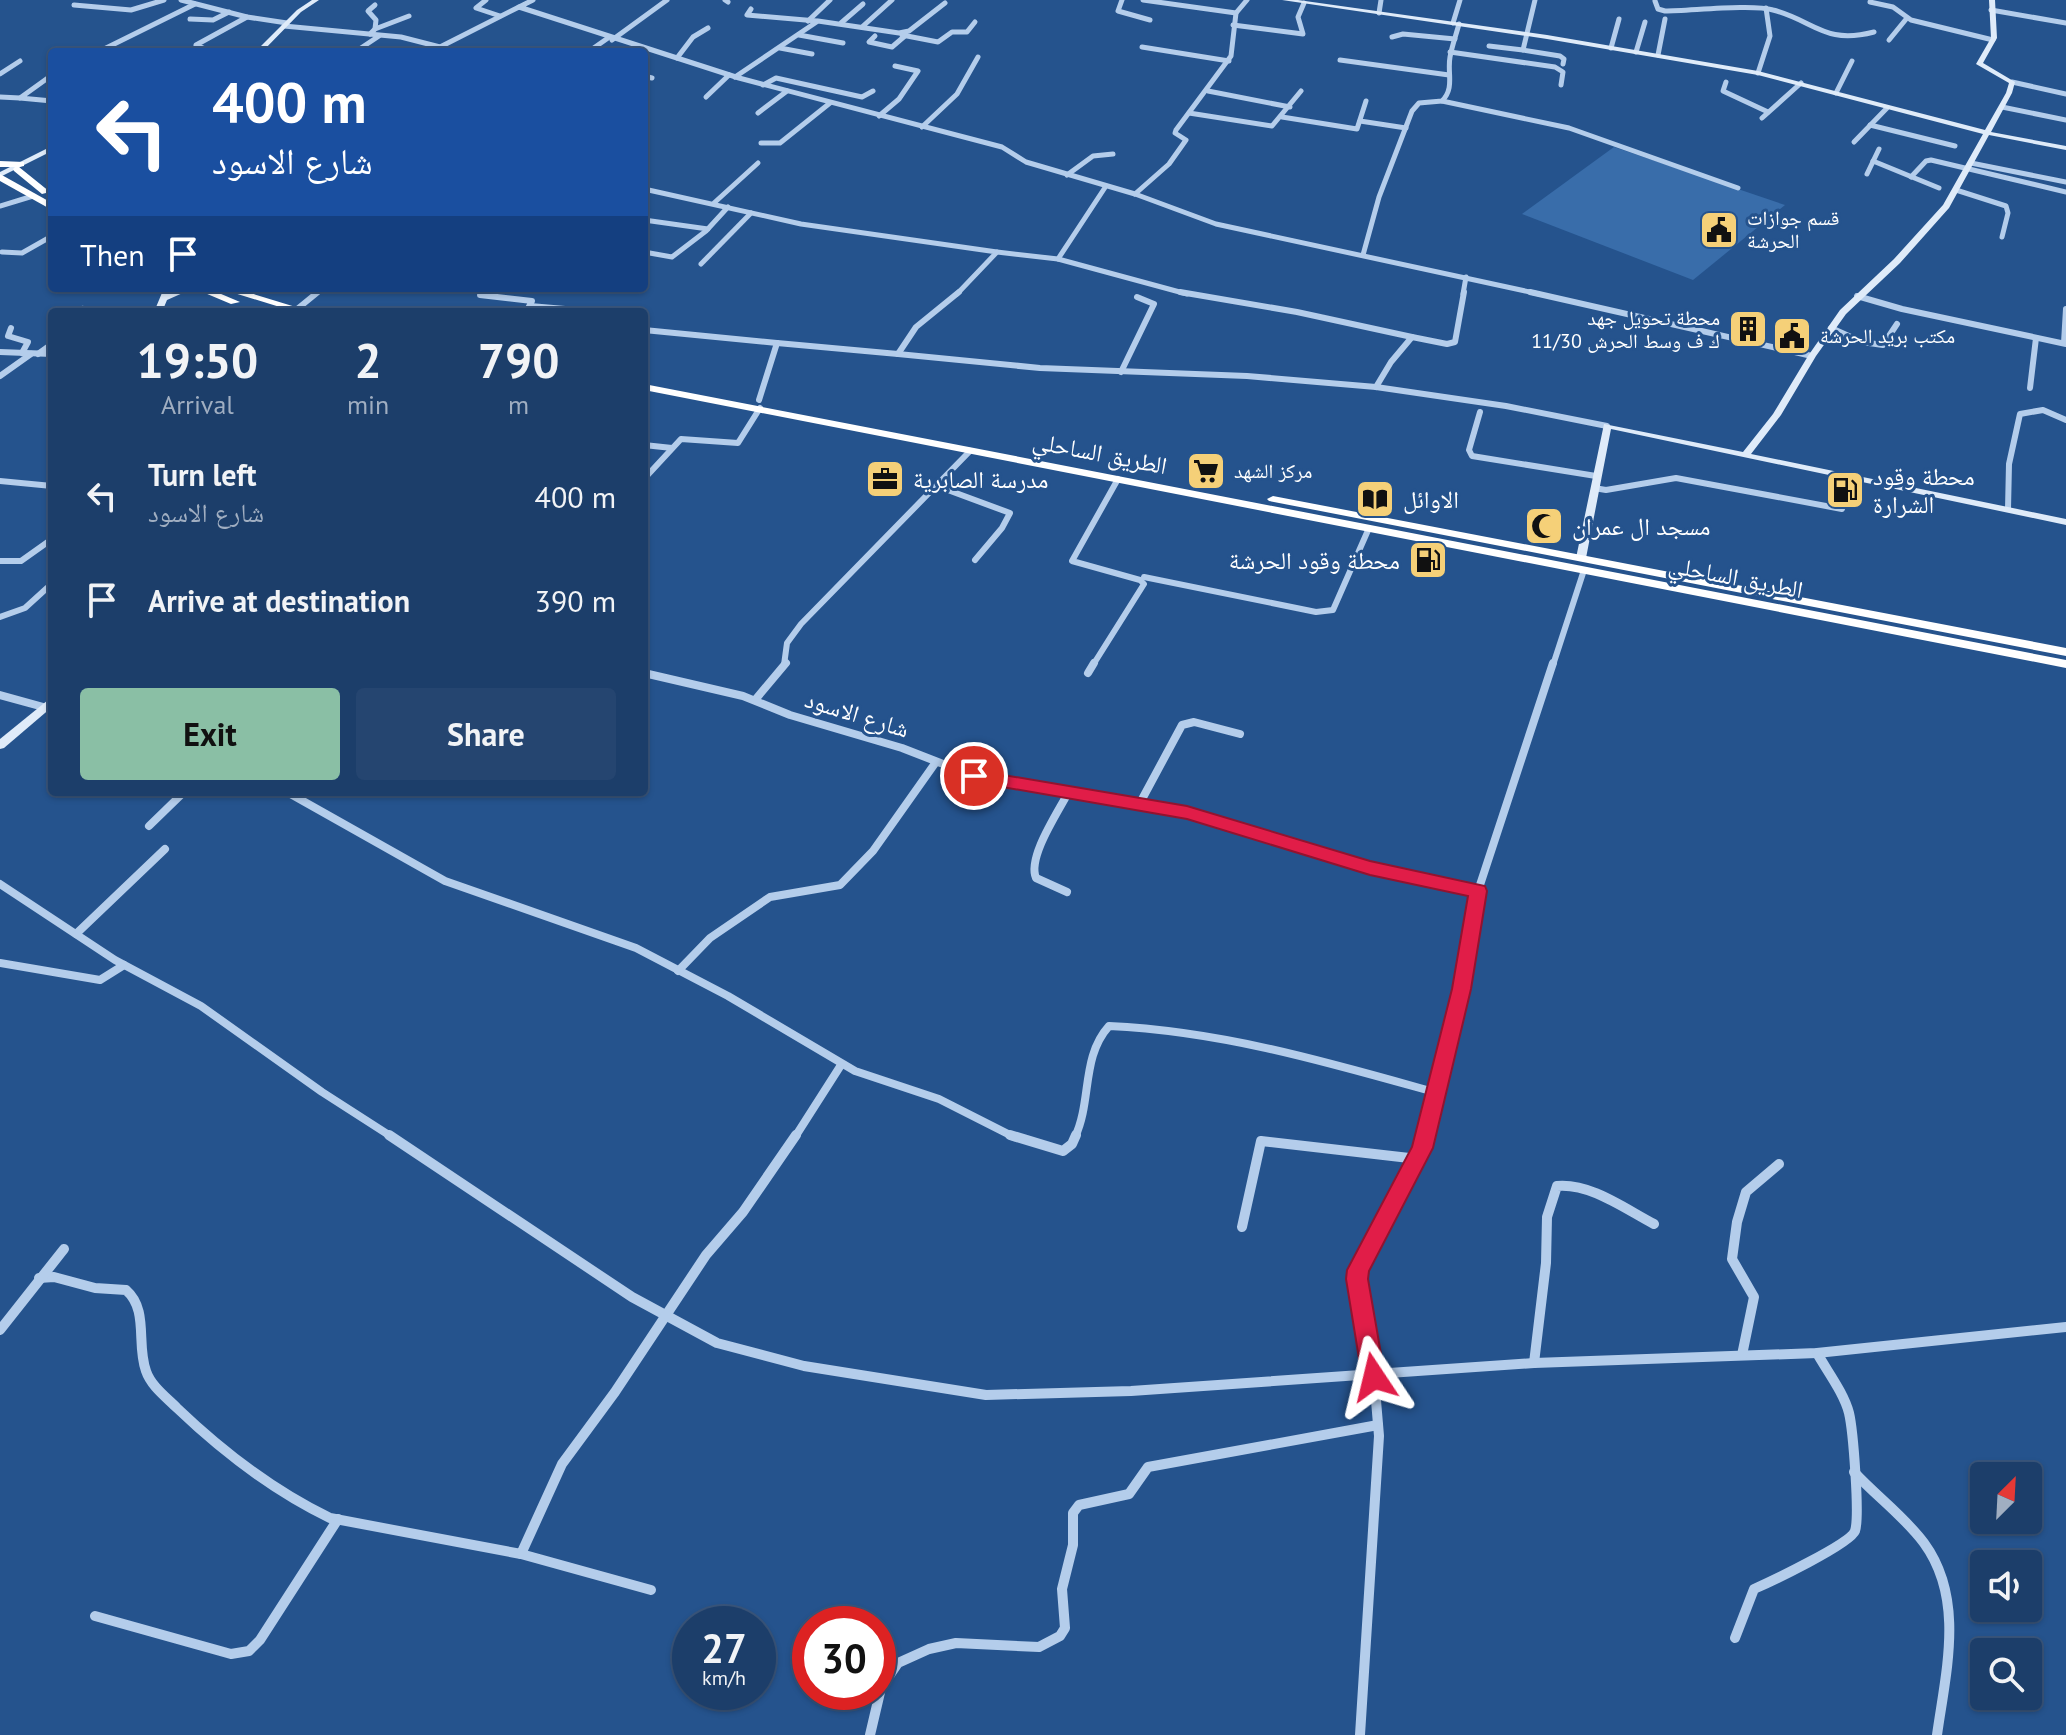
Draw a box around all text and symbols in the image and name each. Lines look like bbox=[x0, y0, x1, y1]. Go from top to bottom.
text: 400 m bbox=[212, 66, 367, 138]
icon: left bbox=[80, 80, 184, 184]
text: شارع الاسود bbox=[212, 137, 373, 184]
place label: قسم جوازات الحرشة bbox=[1747, 205, 1839, 254]
public building icon: قسم جوازات الحرشة bbox=[1698, 209, 1740, 251]
icon: arrive bbox=[161, 232, 205, 276]
text: Then bbox=[80, 235, 145, 274]
place label: محطة تحويل جهد 11/30 ك ف وسط الحرش bbox=[1531, 305, 1720, 354]
building icon: محطة تحويل جهد 11/30 ك ف وسط الحرش bbox=[1727, 308, 1769, 350]
public building icon: مكتب بريد الحرشة bbox=[1771, 315, 1813, 357]
place label: مكتب بريد الحرشة bbox=[1820, 323, 1955, 349]
text: 19:50 bbox=[137, 329, 258, 391]
text: 2 bbox=[354, 329, 382, 391]
text: 790 bbox=[478, 329, 559, 391]
text: Arrival bbox=[161, 388, 234, 421]
text: min bbox=[347, 388, 389, 421]
text: m bbox=[508, 388, 529, 421]
street label: الطريق الساحلي bbox=[1029, 425, 1170, 485]
supermarket icon: مركز الشهد bbox=[1185, 450, 1227, 492]
text: Turn left bbox=[148, 455, 256, 494]
office icon: مدرسة الصابرية bbox=[864, 458, 906, 500]
place label: مركز الشهد bbox=[1234, 458, 1312, 484]
place label: محطة وقود الشرارة bbox=[1873, 461, 1975, 520]
place label: مدرسة الصابرية bbox=[913, 464, 1049, 495]
fuel station icon: محطة وقود الشرارة bbox=[1824, 469, 1866, 511]
icon: left bbox=[80, 474, 124, 518]
text: 400 m bbox=[535, 477, 616, 516]
library icon: الاوائل bbox=[1354, 478, 1396, 520]
place label: الاوائل bbox=[1403, 484, 1459, 515]
text: شارع الاسود bbox=[148, 496, 264, 529]
mosque icon: مسجد ال عمران bbox=[1523, 505, 1565, 547]
place label: مسجد ال عمران bbox=[1572, 511, 1711, 542]
fuel station icon: محطة وقود الحرشة bbox=[1407, 539, 1449, 581]
place label: محطة وقود الحرشة bbox=[1229, 545, 1400, 576]
street label: الطريق الساحلي bbox=[1665, 549, 1806, 609]
icon: arrive bbox=[80, 578, 124, 622]
text: Arrive at destination bbox=[148, 581, 410, 620]
text: 390 m bbox=[535, 581, 616, 620]
street label: شارع الاسود bbox=[801, 684, 913, 744]
button: Exit bbox=[80, 688, 340, 780]
button: Share bbox=[356, 688, 616, 780]
pin bbox=[940, 742, 1008, 810]
icon: arrive bbox=[952, 754, 996, 798]
position arrow bbox=[1332, 1335, 1416, 1419]
north arrow bbox=[1970, 1462, 2042, 1534]
map controls bbox=[1970, 1462, 2042, 1710]
button: sound bbox=[1970, 1550, 2042, 1622]
speed limit sign: 30 bbox=[792, 1606, 896, 1710]
text: 27 bbox=[701, 1622, 747, 1674]
button: search bbox=[1970, 1638, 2042, 1710]
text: km/h bbox=[702, 1665, 746, 1691]

